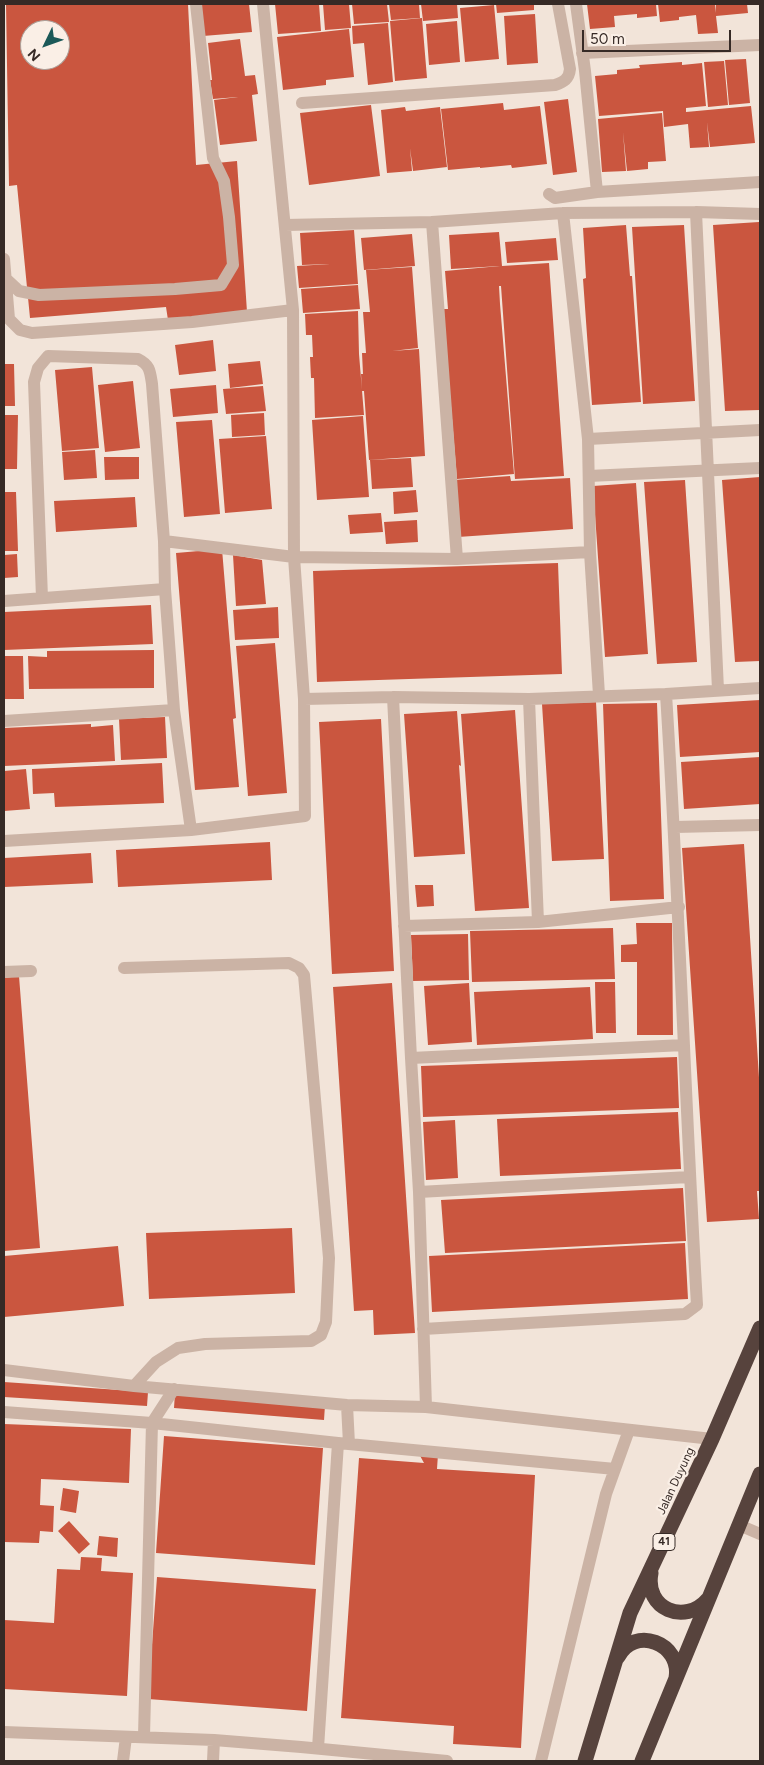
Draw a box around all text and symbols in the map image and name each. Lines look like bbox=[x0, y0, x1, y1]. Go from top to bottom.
north arrow bbox=[20, 20, 70, 70]
scale bar bbox=[584, 20, 733, 52]
text: 50 m bbox=[590, 30, 625, 48]
text: N bbox=[24, 45, 44, 64]
street label: Jalan Duyung bbox=[654, 1445, 698, 1517]
road number: 41 bbox=[653, 1534, 675, 1550]

